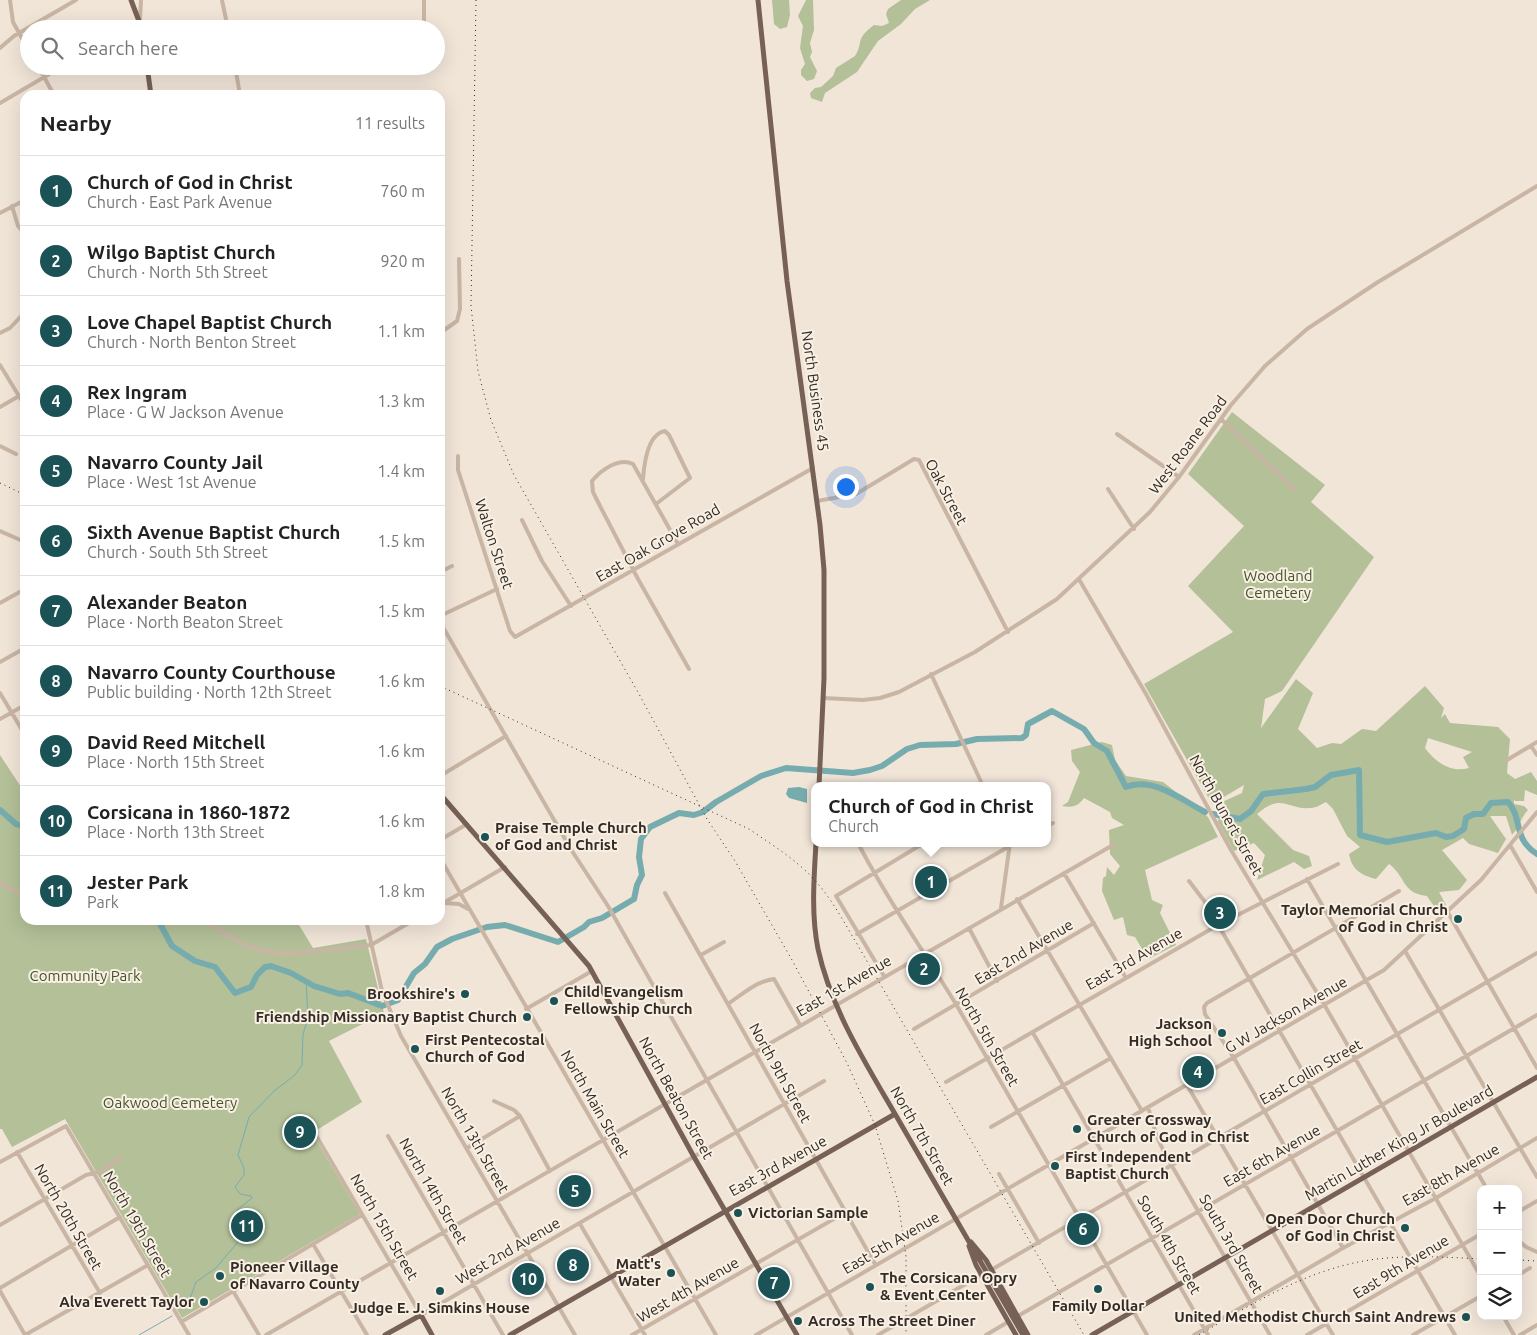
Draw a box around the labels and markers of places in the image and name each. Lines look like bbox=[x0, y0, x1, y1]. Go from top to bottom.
place label: Praise Temple Church of God and Christ bbox=[495, 819, 647, 853]
marker: Praise Temple Church of God and Christ bbox=[479, 831, 491, 843]
pin: 1 bbox=[915, 863, 947, 901]
pin: 3 bbox=[1204, 894, 1236, 932]
place label: Taylor Memorial Church of God in Christ bbox=[1281, 901, 1449, 935]
marker: Taylor Memorial Church of God in Christ bbox=[1452, 913, 1464, 925]
pin: 2 bbox=[908, 950, 940, 988]
place label: Child Evangelism Fellowship Church bbox=[564, 983, 693, 1017]
place label: Brookshire's bbox=[367, 985, 455, 1002]
marker: Brookshire's bbox=[459, 988, 471, 1000]
marker: Child Evangelism Fellowship Church bbox=[548, 995, 560, 1007]
place label: Friendship Missionary Baptist Church bbox=[256, 1008, 517, 1025]
marker: Friendship Missionary Baptist Church bbox=[521, 1011, 533, 1023]
place label: Jackson High School bbox=[1129, 1015, 1212, 1049]
marker: Jackson High School bbox=[1216, 1027, 1228, 1039]
place label: First Pentecostal Church of God bbox=[425, 1031, 545, 1065]
marker: First Pentecostal Church of God bbox=[409, 1043, 421, 1055]
pin: 4 bbox=[1182, 1053, 1214, 1091]
place label: Greater Crossway Church of God in Christ bbox=[1087, 1111, 1250, 1145]
pin: 9 bbox=[284, 1113, 316, 1151]
marker: Greater Crossway Church of God in Christ bbox=[1071, 1123, 1083, 1135]
place label: First Independent Baptist Church bbox=[1065, 1148, 1192, 1182]
marker: First Independent Baptist Church bbox=[1049, 1160, 1061, 1172]
pin: 5 bbox=[559, 1172, 591, 1210]
place label: Victorian Sample bbox=[748, 1204, 869, 1221]
pin: 11 bbox=[231, 1207, 263, 1245]
marker: Victorian Sample bbox=[732, 1207, 744, 1219]
pin: 6 bbox=[1067, 1210, 1099, 1248]
place label: Open Door Church of God in Christ bbox=[1265, 1210, 1396, 1244]
marker: Open Door Church of God in Christ bbox=[1399, 1222, 1411, 1234]
pin: 8 bbox=[557, 1246, 589, 1284]
place label: Matt's Water bbox=[616, 1255, 662, 1289]
place label: Pioneer Village of Navarro County bbox=[230, 1258, 359, 1292]
pin: 10 bbox=[512, 1260, 544, 1298]
pin: 7 bbox=[758, 1264, 790, 1302]
marker: Matt's Water bbox=[665, 1267, 677, 1279]
place label: The Corsicana Opry & Event Center bbox=[880, 1269, 1017, 1303]
marker: Pioneer Village of Navarro County bbox=[214, 1270, 226, 1282]
marker: The Corsicana Opry & Event Center bbox=[864, 1281, 876, 1293]
marker: Family Dollar bbox=[1092, 1283, 1104, 1295]
marker: Judge E. J. Simkins House bbox=[434, 1285, 446, 1297]
place label: Alva Everett Taylor bbox=[59, 1293, 195, 1310]
marker: Alva Everett Taylor bbox=[198, 1296, 210, 1308]
place label: Family Dollar bbox=[1052, 1297, 1145, 1314]
place label: Judge E. J. Simkins House bbox=[350, 1299, 530, 1316]
place label: United Methodist Church Saint Andrews bbox=[1174, 1308, 1456, 1325]
marker: United Methodist Church Saint Andrews bbox=[1460, 1311, 1472, 1323]
place label: Across The Street Diner bbox=[808, 1312, 976, 1329]
marker: Across The Street Diner bbox=[792, 1315, 804, 1327]

